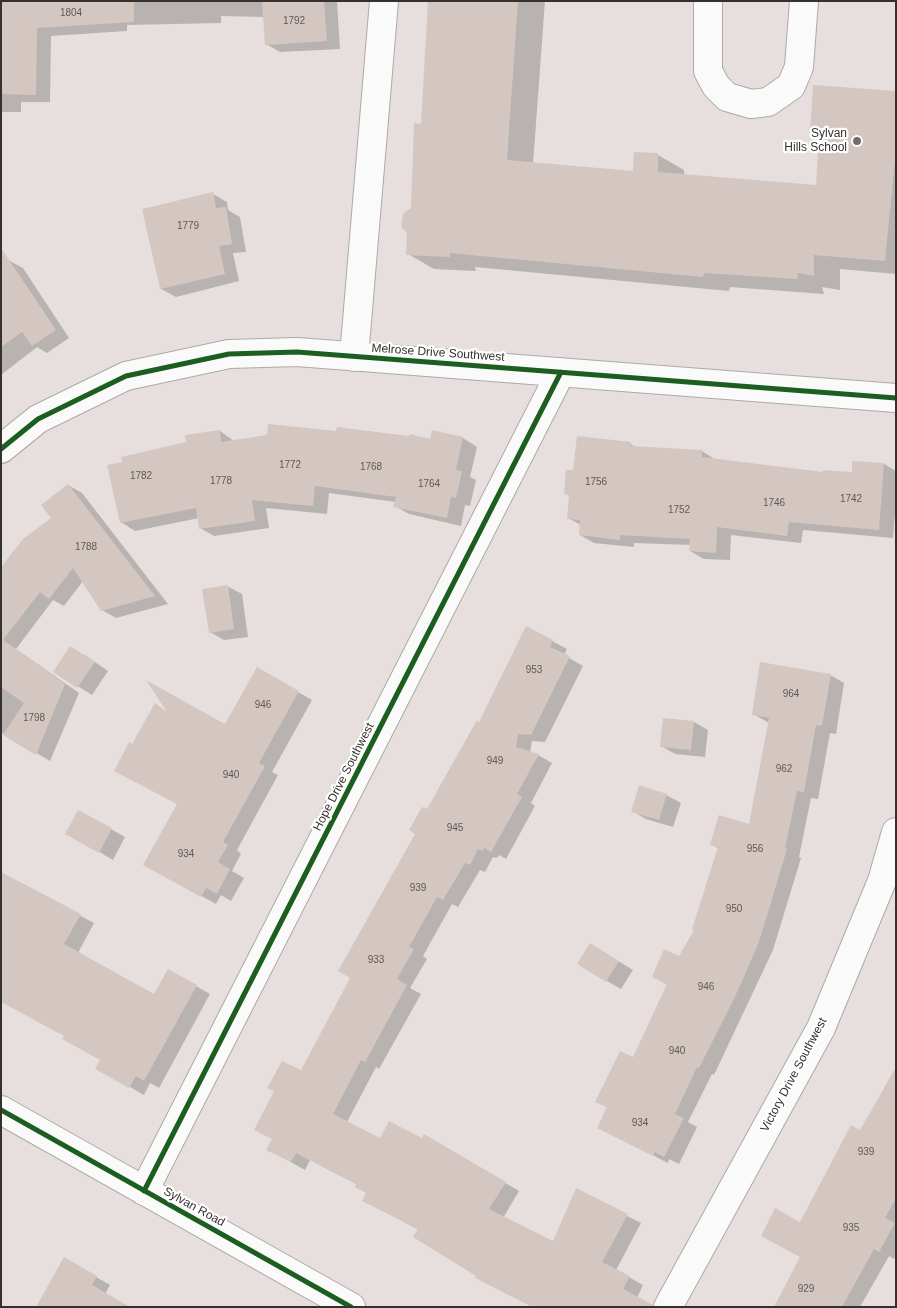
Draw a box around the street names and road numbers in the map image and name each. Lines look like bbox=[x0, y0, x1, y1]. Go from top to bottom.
street label: Melrose Drive Southwest bbox=[371, 341, 505, 365]
street label: Hope Drive Southwest bbox=[310, 721, 378, 833]
street label: Victory Drive Southwest bbox=[758, 1015, 830, 1135]
street label: Sylvan Road bbox=[161, 1184, 227, 1230]

